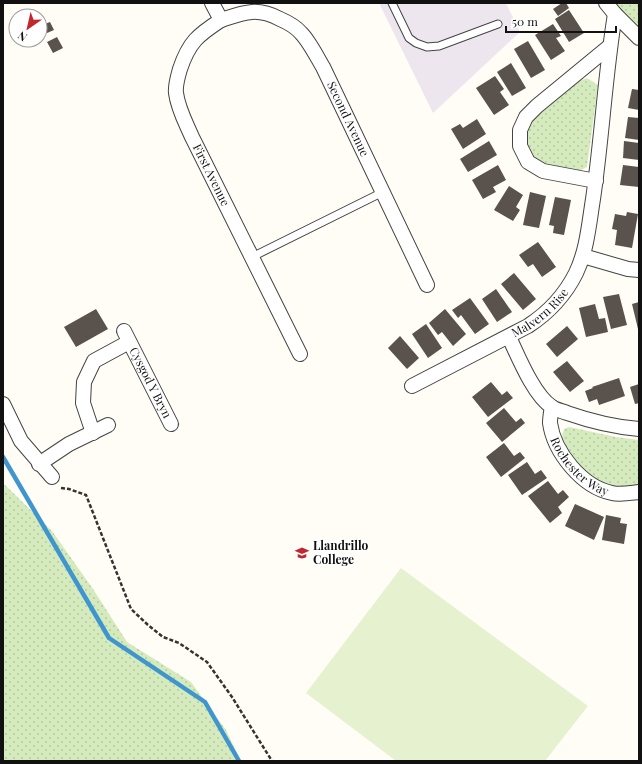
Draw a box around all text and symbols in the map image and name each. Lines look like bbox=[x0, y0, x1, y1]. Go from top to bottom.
north arrow bbox=[8, 8, 48, 48]
scale bar bbox=[506, 8, 616, 34]
text: 50 m bbox=[512, 13, 538, 29]
text: N bbox=[15, 28, 30, 45]
street label: Second Avenue bbox=[324, 78, 373, 159]
street label: First Avenue bbox=[190, 141, 234, 208]
street label: Malvern Rise bbox=[508, 285, 571, 340]
street label: Cysgod Y Bryn bbox=[126, 344, 176, 421]
street label: Rochester Way bbox=[547, 434, 611, 499]
place label: Llandrillo College bbox=[313, 537, 369, 567]
school or university icon: Llandrillo College bbox=[294, 545, 310, 561]

